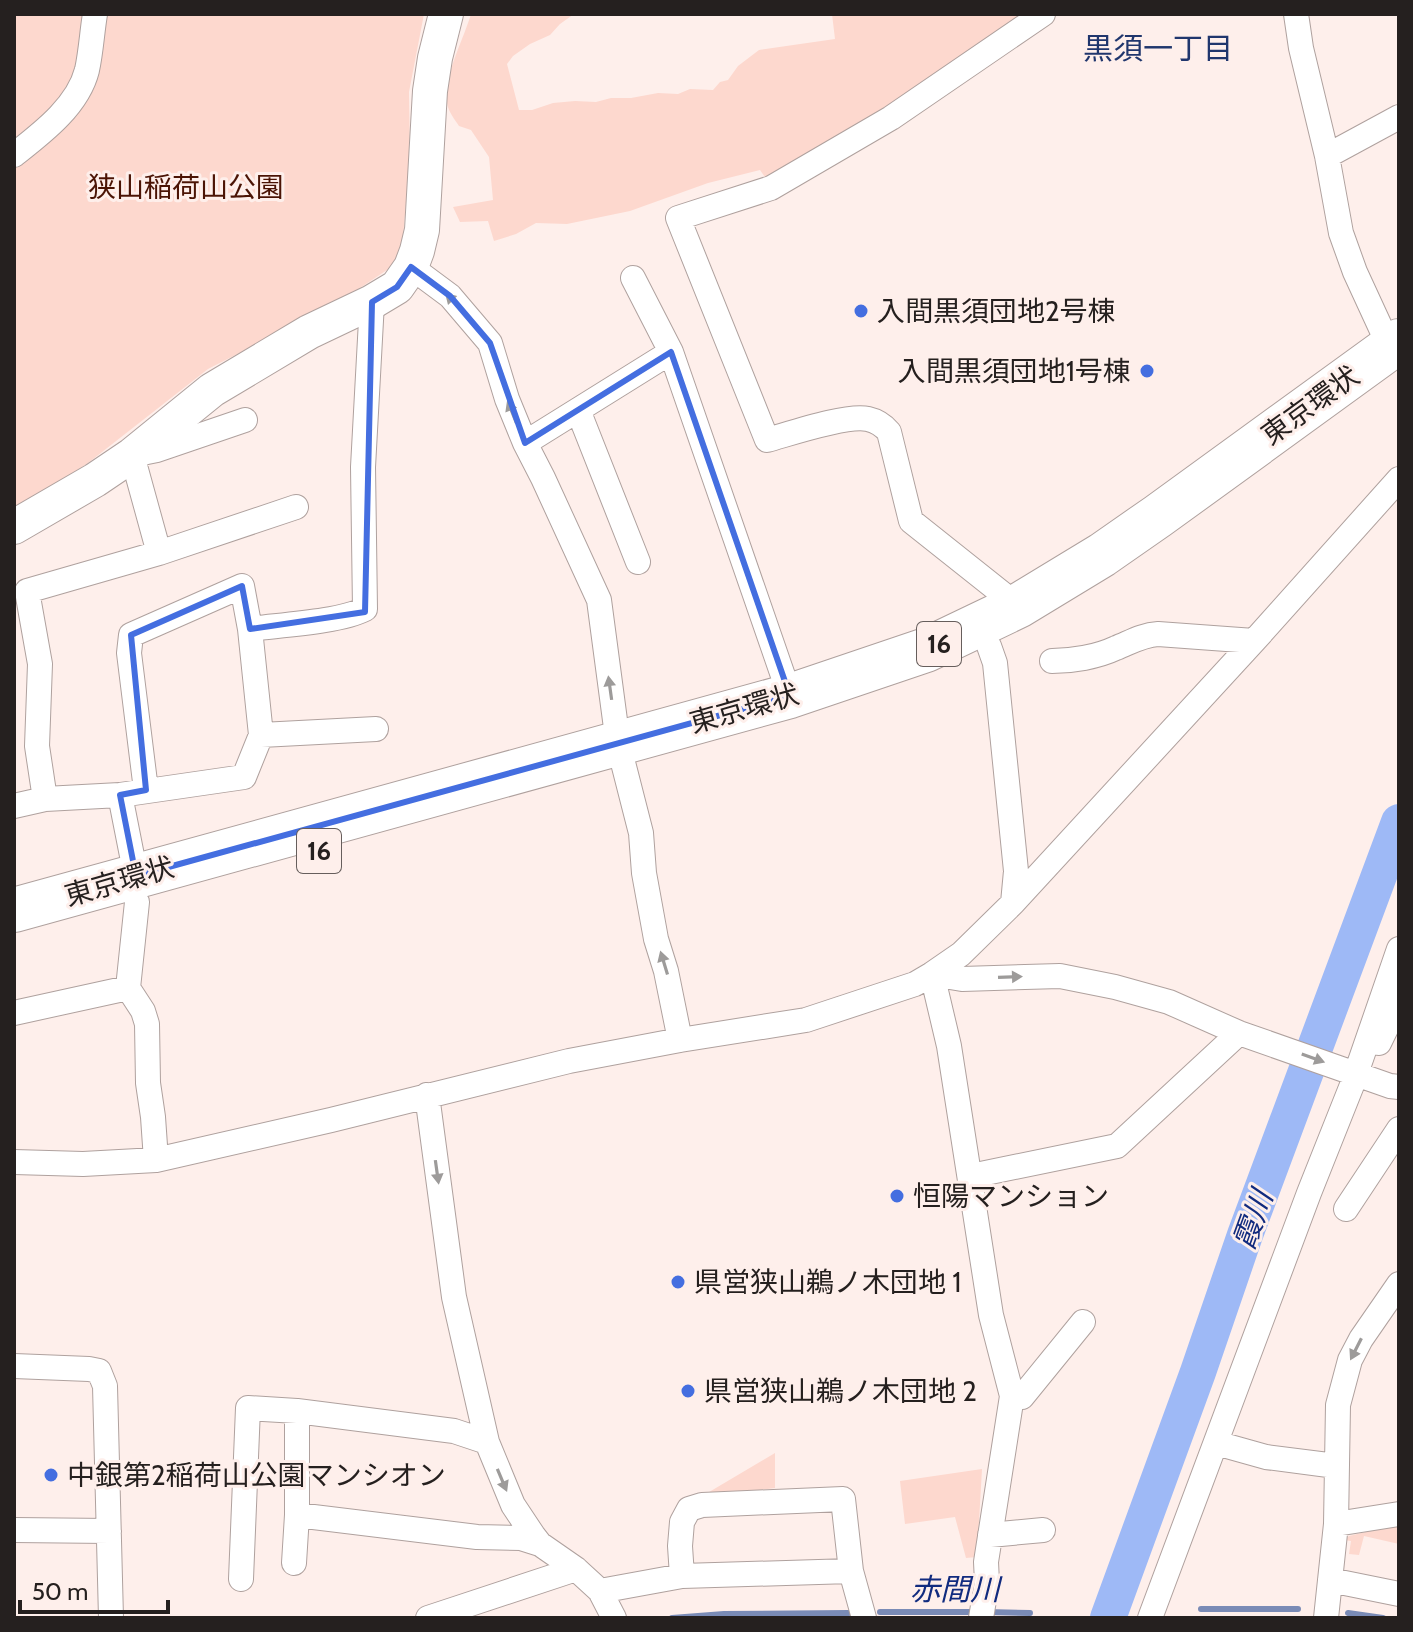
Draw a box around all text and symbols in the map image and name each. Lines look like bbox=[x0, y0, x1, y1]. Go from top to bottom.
district label: 黒須一丁目 bbox=[1083, 30, 1233, 67]
park label: 狭山稲荷山公園 bbox=[88, 170, 284, 204]
one-way arrow bbox=[445, 293, 463, 312]
place label: 入間黒須団地2号棟 bbox=[877, 294, 1116, 328]
marker: 入間黒須団地2号棟 bbox=[852, 302, 870, 320]
place label: 入間黒須団地1号棟 bbox=[898, 354, 1131, 388]
street label: 東京環状 bbox=[1255, 358, 1365, 452]
marker: 入間黒須団地1号棟 bbox=[1138, 362, 1156, 380]
one-way arrow bbox=[506, 400, 519, 424]
road number: 16 bbox=[917, 622, 961, 666]
one-way arrow bbox=[603, 675, 616, 700]
street label: 東京環状 bbox=[685, 676, 803, 740]
road number: 16 bbox=[297, 829, 341, 873]
street label: 東京環状 bbox=[60, 849, 178, 913]
one-way arrow bbox=[657, 951, 670, 975]
one-way arrow bbox=[998, 971, 1023, 984]
one-way arrow bbox=[1301, 1052, 1325, 1065]
one-way arrow bbox=[431, 1160, 444, 1185]
place label: 恒陽マンション bbox=[913, 1179, 1109, 1213]
water label: 霞川 bbox=[1225, 1182, 1281, 1254]
marker: 恒陽マンション bbox=[888, 1187, 906, 1205]
place label: 県営狭山鵜ノ木団地 1 bbox=[694, 1265, 961, 1299]
marker: 県営狭山鵜ノ木団地 1 bbox=[669, 1273, 687, 1291]
one-way arrow bbox=[1349, 1337, 1363, 1360]
place label: 県営狭山鵜ノ木団地 2 bbox=[704, 1374, 977, 1408]
marker: 県営狭山鵜ノ木団地 2 bbox=[679, 1382, 697, 1400]
place label: 中銀第2稲荷山公園マンシオン bbox=[67, 1458, 446, 1492]
marker: 中銀第2稲荷山公園マンシオン bbox=[42, 1466, 60, 1484]
one-way arrow bbox=[496, 1468, 509, 1492]
scale bar bbox=[20, 1564, 168, 1614]
water label: 赤間川 bbox=[910, 1571, 1003, 1608]
text: 50 m bbox=[32, 1577, 88, 1606]

